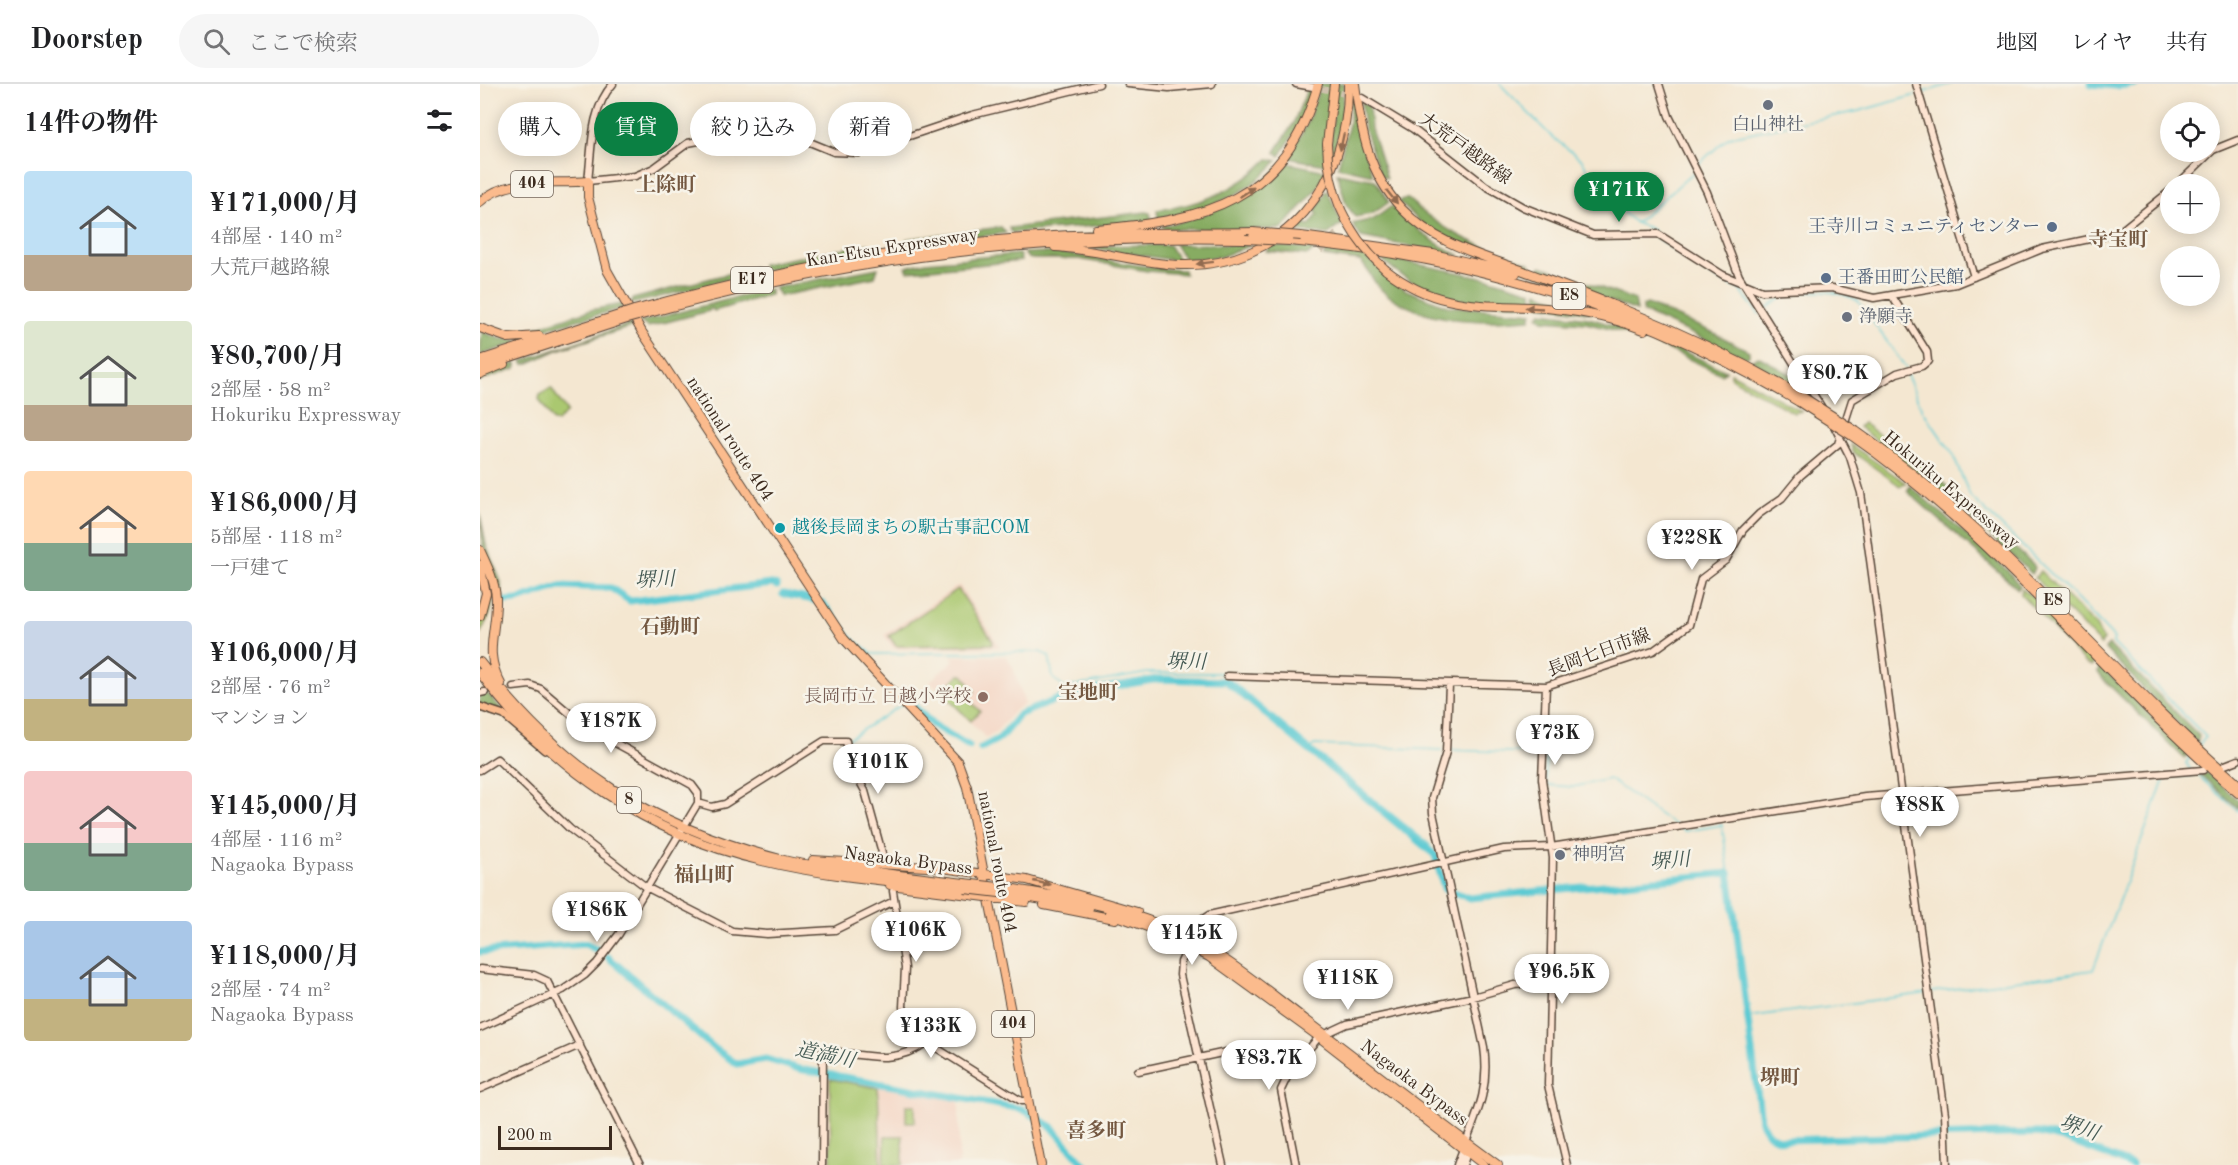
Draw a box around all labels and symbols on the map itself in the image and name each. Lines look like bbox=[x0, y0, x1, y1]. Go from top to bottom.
marker: 白山神社 bbox=[1761, 98, 1775, 112]
street label: 大荒戸越路線 bbox=[1416, 108, 1515, 188]
place label: 白山神社 bbox=[1732, 114, 1804, 134]
one-way arrow bbox=[1337, 133, 1346, 152]
road number: 404 bbox=[511, 171, 553, 197]
pin: ¥171K bbox=[1577, 172, 1661, 223]
district label: 上除町 bbox=[636, 174, 697, 196]
one-way arrow bbox=[1238, 186, 1254, 198]
one-way arrow bbox=[1386, 190, 1398, 205]
place label: 王寺川コミュニティセンター bbox=[1809, 216, 2040, 236]
marker: 王寺川コミュニティセンター bbox=[2045, 220, 2059, 234]
street label: Kan-Etsu Expressway bbox=[805, 225, 980, 270]
district label: 寺宝町 bbox=[2088, 229, 2149, 251]
one-way arrow bbox=[1196, 259, 1215, 268]
road number: E17 bbox=[731, 267, 773, 293]
place label: 王番田町公民館 bbox=[1838, 267, 1964, 287]
marker: 王番田町公民館 bbox=[1819, 271, 1833, 285]
road number: E8 bbox=[1552, 283, 1586, 309]
one-way arrow bbox=[1525, 303, 1544, 313]
place label: 浄願寺 bbox=[1859, 306, 1913, 326]
marker: 浄願寺 bbox=[1840, 310, 1854, 324]
pin: ¥80.7K bbox=[1786, 355, 1884, 406]
street label: national route 404 bbox=[683, 374, 777, 504]
street label: Hokuriku Expressway bbox=[1879, 428, 2023, 553]
place label: 越後長岡まちの駅古事記COM bbox=[792, 517, 1030, 537]
pin: ¥228K bbox=[1650, 520, 1734, 571]
marker: 越後長岡まちの駅古事記COM bbox=[773, 521, 787, 535]
water label: 堺川 bbox=[634, 568, 677, 592]
road number: E8 bbox=[2036, 588, 2070, 614]
district label: 石動町 bbox=[640, 616, 701, 638]
street label: 長岡七日市線 bbox=[1544, 624, 1653, 680]
water label: 堺川 bbox=[1166, 651, 1208, 673]
district label: 宝地町 bbox=[1058, 682, 1119, 704]
place label: 長岡市立 日越小学校 bbox=[804, 686, 971, 706]
marker: 長岡市立 日越小学校 bbox=[976, 690, 990, 704]
pin: ¥187K bbox=[569, 703, 653, 754]
pin: ¥73K bbox=[1519, 715, 1591, 766]
pin: ¥101K bbox=[836, 744, 920, 795]
road number: 8 bbox=[617, 787, 641, 813]
pin: ¥88K bbox=[1884, 787, 1956, 838]
street label: national route 404 bbox=[974, 790, 1020, 934]
street label: Nagaoka Bypass bbox=[843, 844, 973, 878]
place label: 神明宮 bbox=[1572, 844, 1626, 864]
marker: 神明宮 bbox=[1553, 848, 1567, 862]
water label: 堺川 bbox=[1649, 848, 1693, 874]
district label: 福山町 bbox=[674, 863, 735, 886]
one-way arrow bbox=[1032, 879, 1051, 889]
pin: ¥186K bbox=[555, 892, 639, 943]
pin: ¥106K bbox=[874, 912, 958, 963]
pin: ¥145K bbox=[1150, 915, 1234, 966]
pin: ¥96.5K bbox=[1513, 954, 1611, 1005]
pin: ¥118K bbox=[1306, 960, 1390, 1011]
pin: ¥133K bbox=[889, 1008, 973, 1059]
road number: 404 bbox=[992, 1011, 1034, 1037]
street label: Nagaoka Bypass bbox=[1357, 1037, 1471, 1129]
water label: 道満川 bbox=[794, 1038, 859, 1072]
pin: ¥83.7K bbox=[1220, 1040, 1318, 1091]
district label: 堺町 bbox=[1760, 1067, 1801, 1089]
water label: 堺川 bbox=[2057, 1111, 2104, 1146]
district label: 喜多町 bbox=[1066, 1119, 1127, 1142]
scale bar bbox=[498, 1123, 612, 1150]

